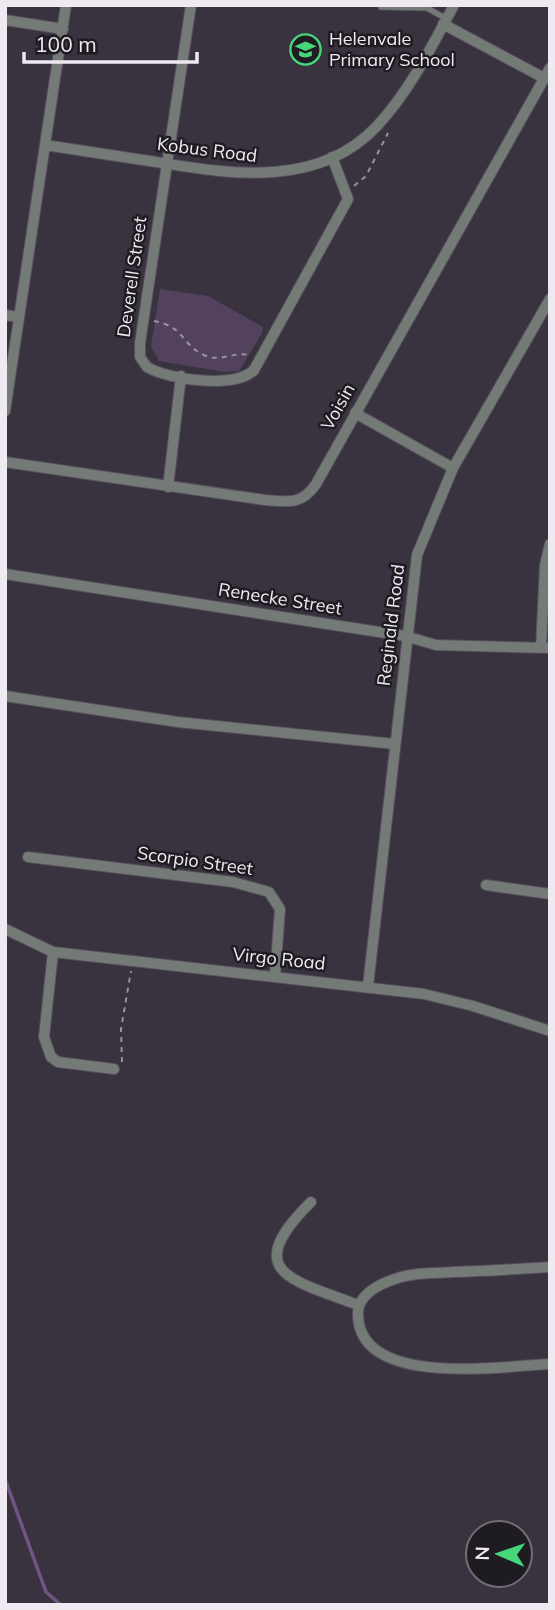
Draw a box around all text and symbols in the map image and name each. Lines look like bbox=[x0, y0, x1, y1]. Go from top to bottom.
scale bar bbox=[24, 21, 198, 65]
place label: Helenvale Primary School bbox=[329, 27, 455, 71]
text: 100 m bbox=[35, 31, 97, 57]
school or university icon: Helenvale Primary School bbox=[289, 32, 323, 66]
street label: Kobus Road bbox=[156, 132, 258, 167]
street label: Deverell Street bbox=[112, 215, 151, 339]
street label: Voisin bbox=[315, 379, 360, 434]
street label: Reginald Road bbox=[372, 563, 409, 687]
street label: Renecke Street bbox=[217, 577, 343, 620]
street label: Scorpio Street bbox=[136, 841, 254, 880]
street label: Virgo Road bbox=[231, 942, 327, 975]
north arrow bbox=[464, 1519, 534, 1589]
text: N bbox=[470, 1546, 494, 1561]

